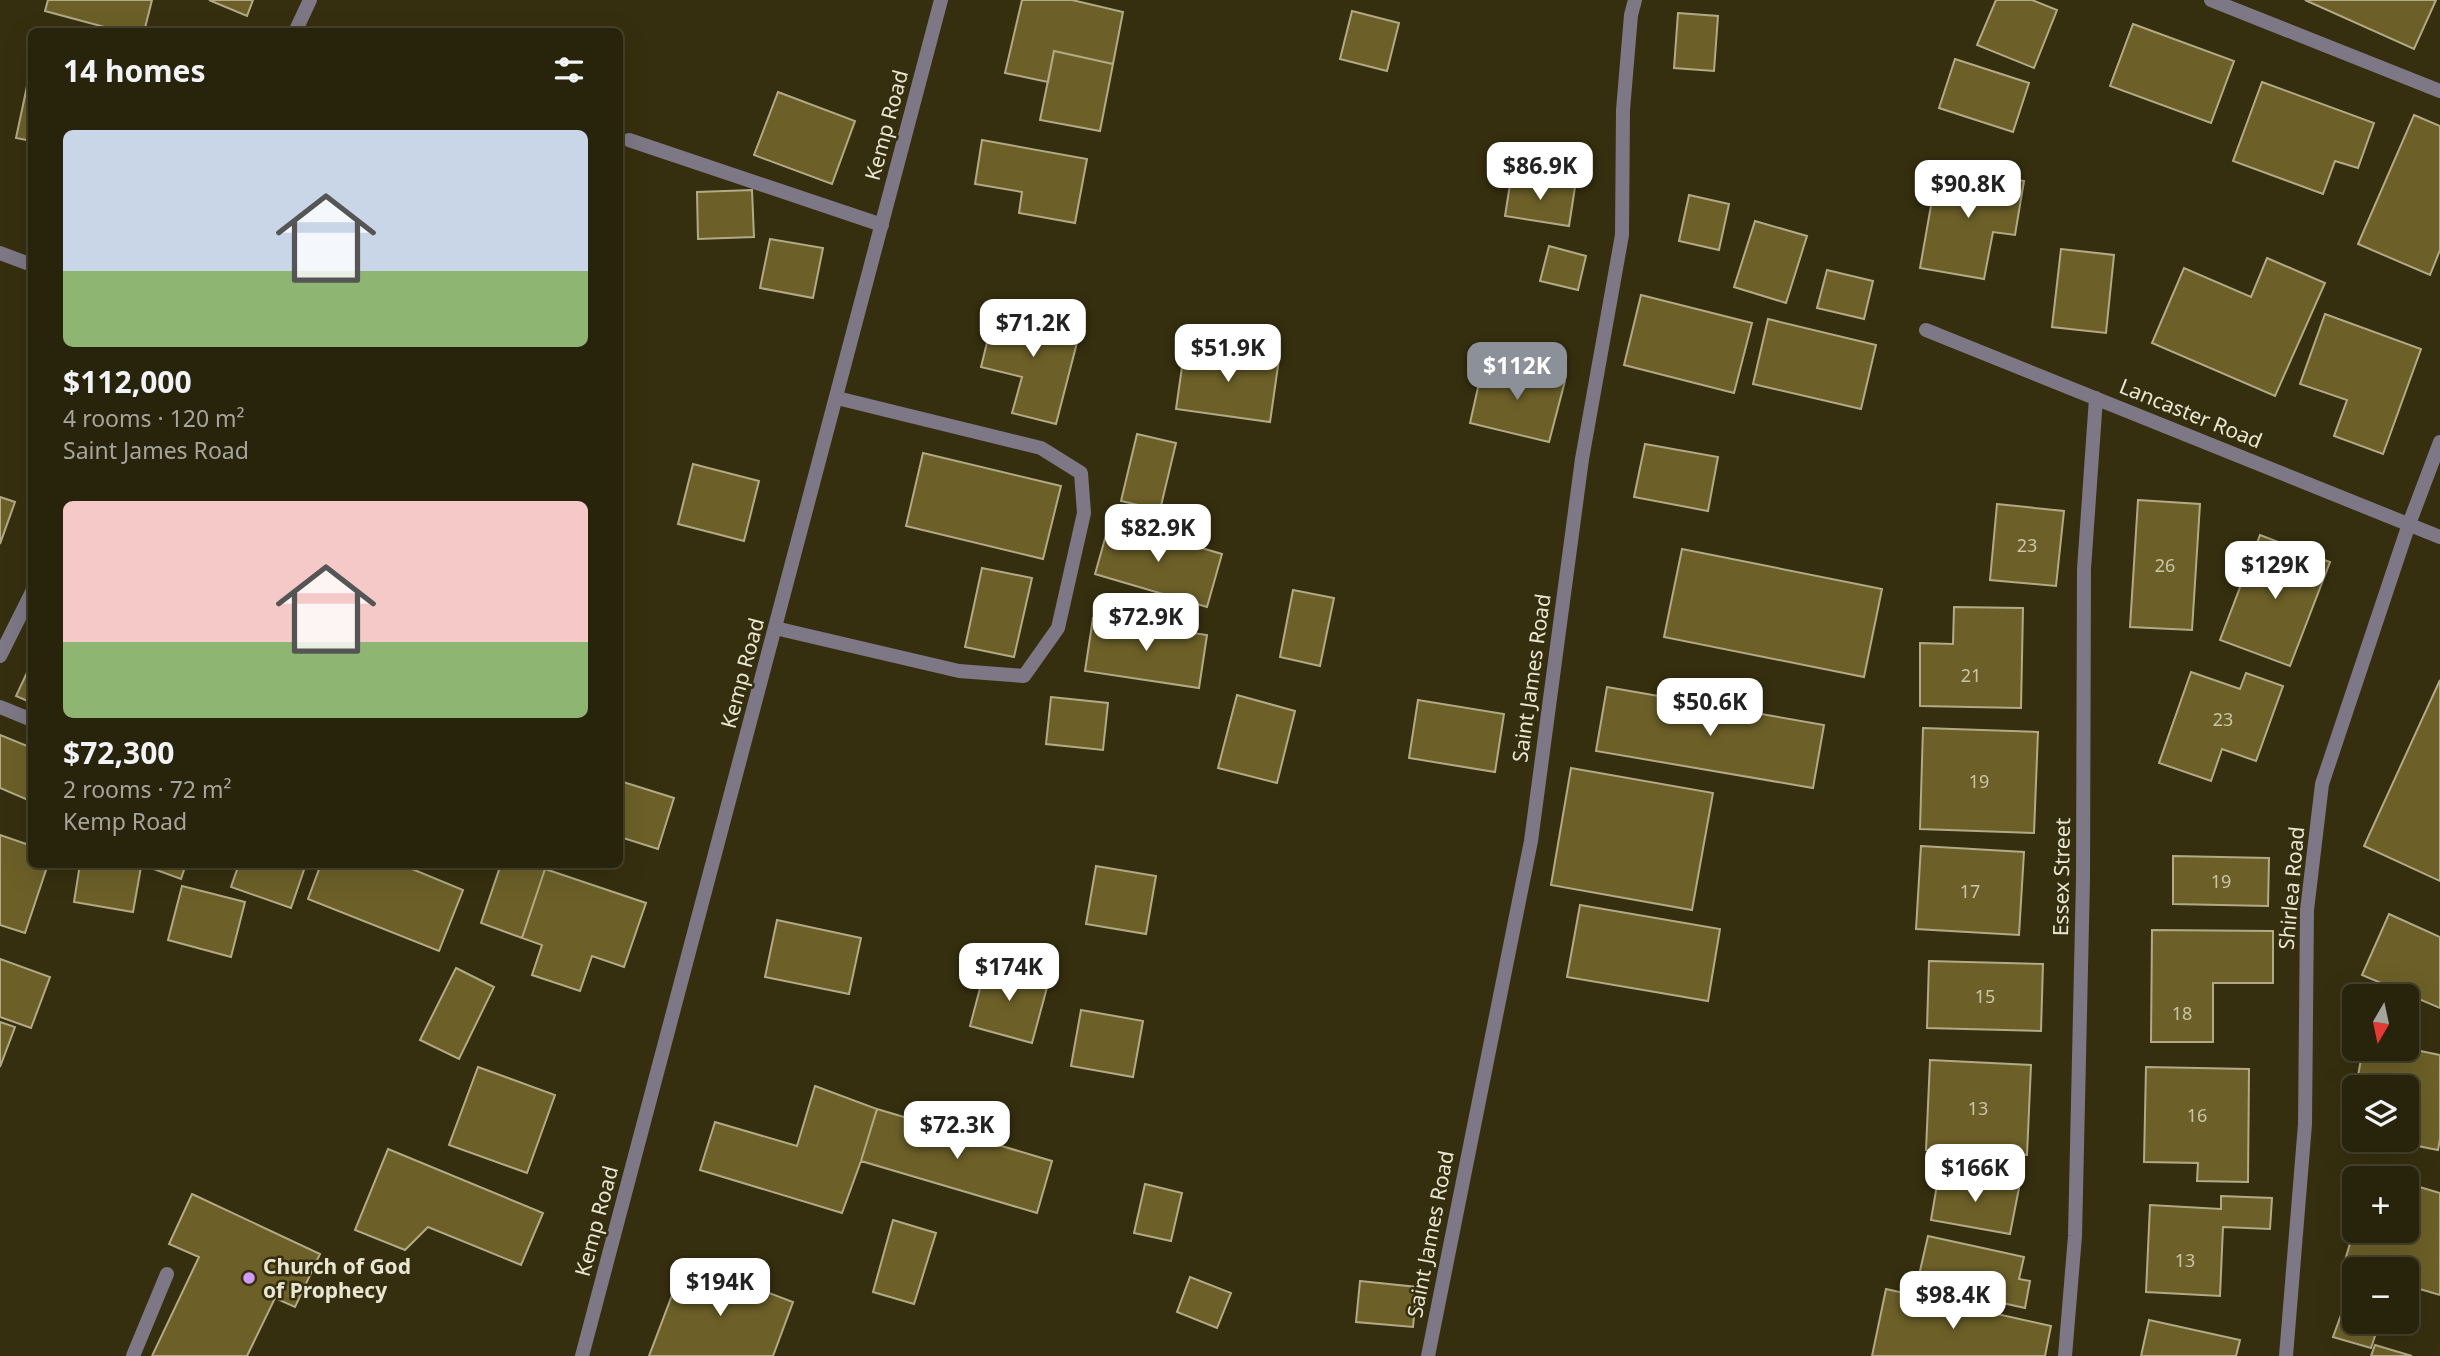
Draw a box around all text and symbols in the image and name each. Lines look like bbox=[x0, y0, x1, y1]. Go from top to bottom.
text: 14 homes bbox=[63, 50, 206, 91]
icon: filters bbox=[550, 51, 588, 89]
street label: Kemp Road bbox=[858, 67, 914, 183]
pin: $86.9K bbox=[1483, 142, 1597, 202]
text: $86.9K bbox=[1503, 149, 1577, 181]
pin: $90.8K bbox=[1911, 160, 2025, 220]
text: $90.8K bbox=[1931, 167, 2005, 199]
icon: home bbox=[263, 175, 389, 301]
pin: $71.2K bbox=[976, 300, 1090, 359]
text: $71.2K bbox=[996, 306, 1070, 338]
pin: $51.9K bbox=[1171, 324, 1285, 384]
text: $51.9K bbox=[1191, 331, 1265, 363]
pin: $112K bbox=[1468, 342, 1566, 402]
text: $112K bbox=[1483, 349, 1551, 381]
text: $112,000 bbox=[63, 361, 192, 402]
street label: Lancaster Road bbox=[2115, 372, 2267, 454]
text: 4 rooms · 120 m² bbox=[63, 402, 245, 434]
text: Saint James Road bbox=[63, 434, 249, 466]
pin: $82.9K bbox=[1101, 504, 1215, 564]
text: $82.9K bbox=[1121, 511, 1195, 543]
house number: 23 bbox=[2017, 533, 2037, 557]
pin: $129K bbox=[2226, 542, 2324, 601]
icon: home bbox=[263, 546, 389, 672]
text: $129K bbox=[2241, 548, 2309, 580]
house number: 26 bbox=[2155, 553, 2175, 577]
street label: Saint James Road bbox=[1505, 592, 1557, 764]
pin: $72.9K bbox=[1089, 594, 1203, 653]
text: $72.9K bbox=[1109, 600, 1183, 632]
street label: Kemp Road bbox=[714, 615, 770, 731]
house number: 21 bbox=[1961, 663, 1981, 687]
pin: $50.6K bbox=[1653, 678, 1767, 738]
text: $50.6K bbox=[1673, 685, 1747, 717]
house number: 23 bbox=[2213, 707, 2233, 731]
text: $72,300 bbox=[63, 732, 175, 773]
house number: 19 bbox=[1969, 769, 1989, 793]
text: 2 rooms · 72 m² bbox=[63, 773, 232, 805]
text: Kemp Road bbox=[63, 805, 187, 837]
street label: Essex Street bbox=[2046, 817, 2076, 936]
street label: Shirlea Road bbox=[2272, 825, 2310, 951]
house number: 19 bbox=[2211, 869, 2231, 893]
house number: 17 bbox=[1960, 879, 1980, 903]
pin: $174K bbox=[960, 944, 1058, 1003]
text: $174K bbox=[975, 950, 1043, 982]
house number: 15 bbox=[1975, 984, 1995, 1008]
north arrow bbox=[2342, 984, 2418, 1060]
map controls bbox=[2342, 984, 2419, 1334]
house number: 18 bbox=[2172, 1001, 2192, 1025]
button: layers bbox=[2342, 1075, 2419, 1152]
house number: 13 bbox=[1968, 1096, 1988, 1120]
pin: $72.3K bbox=[900, 1102, 1014, 1161]
house number: 16 bbox=[2187, 1103, 2207, 1127]
text: $72.3K bbox=[920, 1108, 994, 1140]
pin: $166K bbox=[1926, 1144, 2024, 1204]
street label: Saint James Road bbox=[1400, 1148, 1460, 1320]
text: $166K bbox=[1941, 1151, 2009, 1183]
street label: Kemp Road bbox=[568, 1163, 624, 1279]
button: + bbox=[2342, 1166, 2419, 1243]
house number: 13 bbox=[2175, 1248, 2195, 1272]
place label: Church of God of Prophecy bbox=[263, 1252, 411, 1304]
button: − bbox=[2342, 1257, 2419, 1334]
pin: $194K bbox=[671, 1258, 769, 1318]
text: $194K bbox=[686, 1265, 754, 1297]
marker: Church of God of Prophecy bbox=[241, 1270, 257, 1286]
pin: $98.4K bbox=[1896, 1272, 2010, 1331]
text: $98.4K bbox=[1916, 1278, 1990, 1310]

